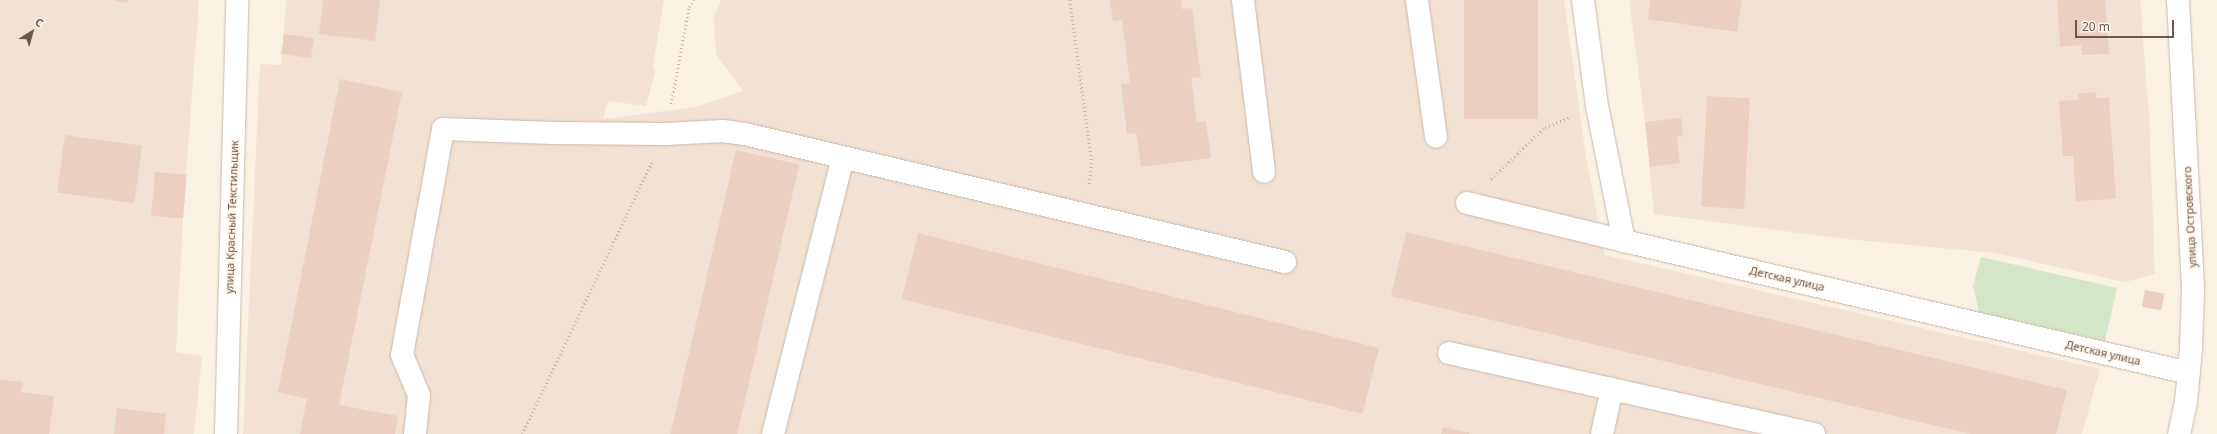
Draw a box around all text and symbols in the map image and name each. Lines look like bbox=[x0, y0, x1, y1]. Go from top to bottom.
north arrow bbox=[12, 12, 52, 52]
scale bar bbox=[2077, 12, 2176, 38]
text: С bbox=[32, 14, 47, 30]
text: 20 m bbox=[2082, 18, 2110, 35]
street label: улица Красный Текстильщик bbox=[223, 140, 241, 294]
street label: улица Островского bbox=[2181, 166, 2199, 268]
street label: Детская улица bbox=[1748, 264, 1826, 294]
street label: Детская улица bbox=[2064, 338, 2142, 368]

